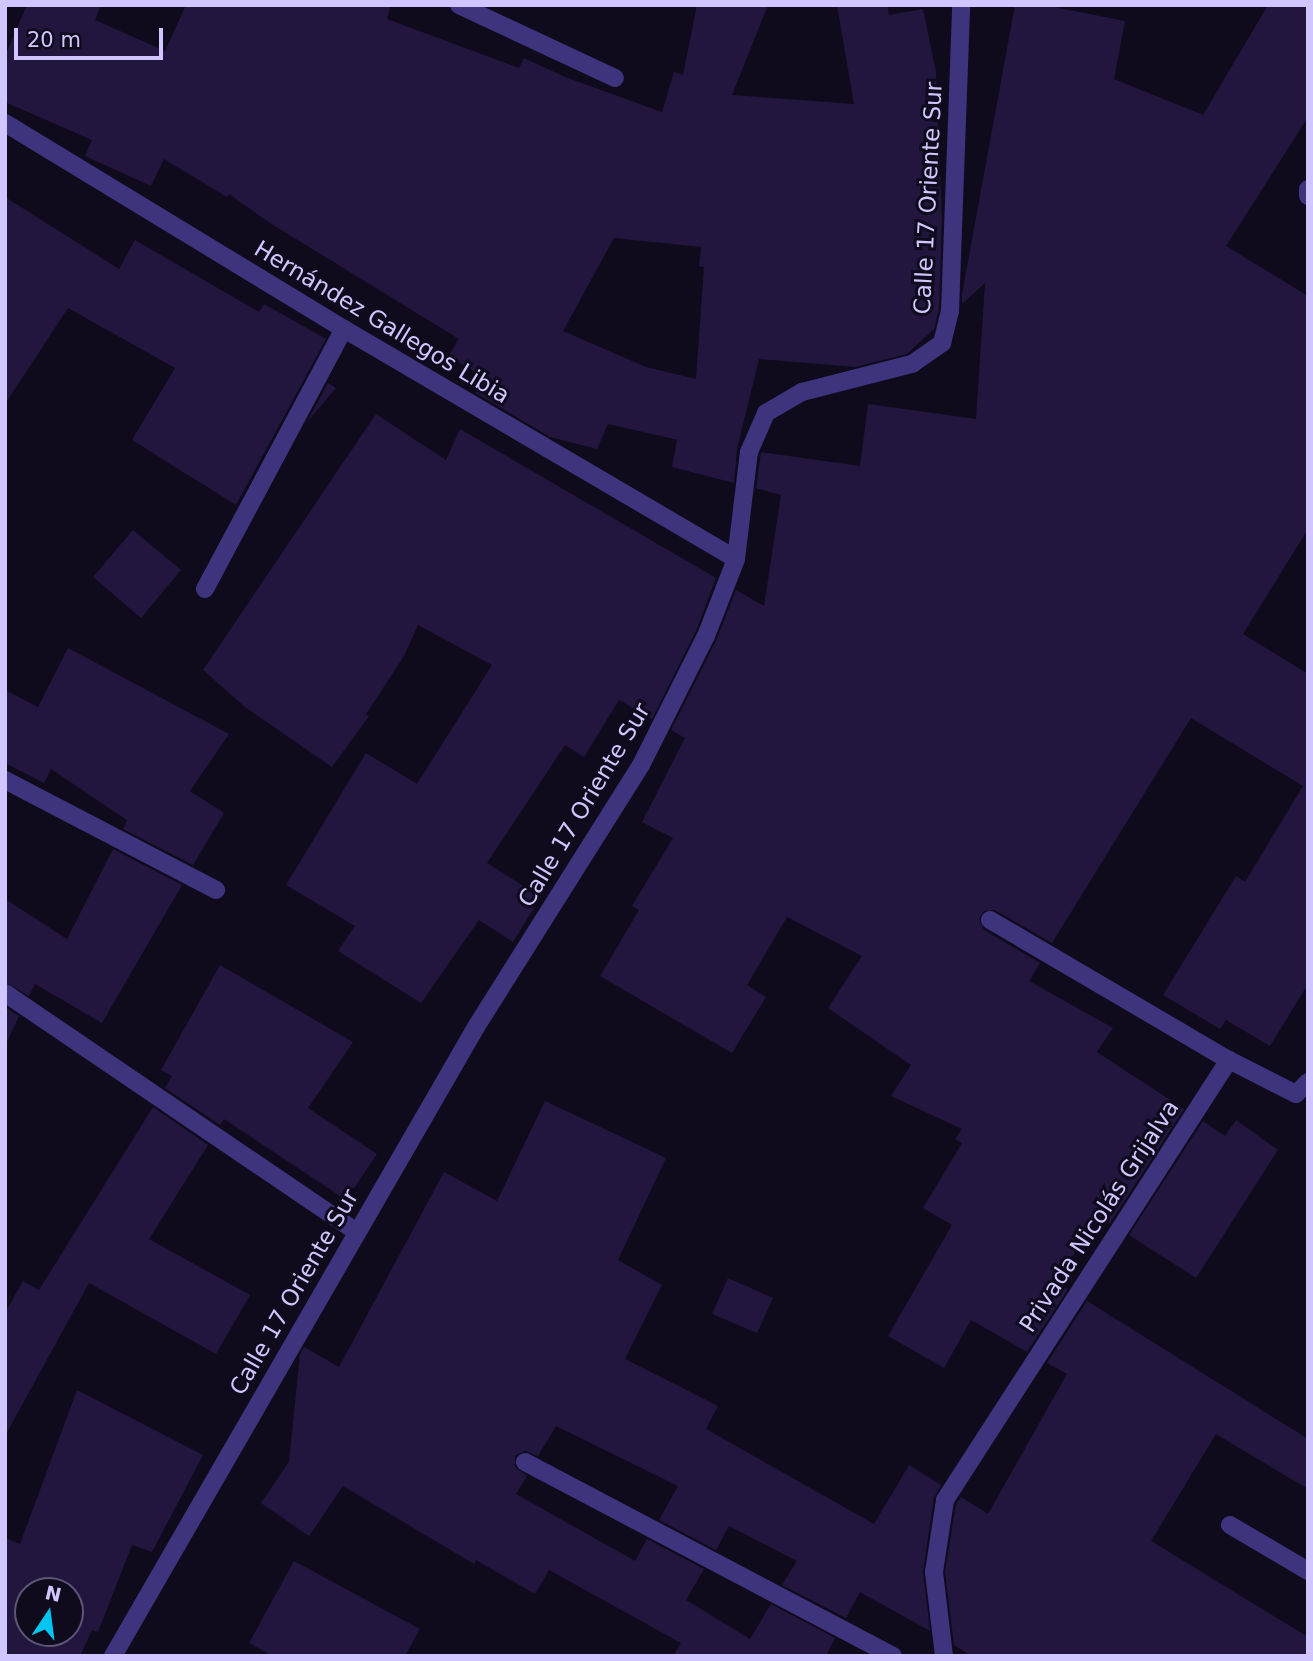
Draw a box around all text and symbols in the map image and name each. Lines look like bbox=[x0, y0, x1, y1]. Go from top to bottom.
scale bar bbox=[18, 14, 166, 58]
text: 20 m bbox=[27, 28, 81, 52]
street label: Calle 17 Oriente Sur bbox=[908, 81, 948, 315]
street label: Hernández Gallegos Libia bbox=[249, 235, 515, 409]
street label: Calle 17 Oriente Sur bbox=[512, 698, 656, 912]
street label: Privada Nicolás Grijalva bbox=[1014, 1095, 1184, 1337]
street label: Calle 17 Oriente Sur bbox=[224, 1184, 364, 1400]
north arrow bbox=[14, 1577, 84, 1647]
text: N bbox=[43, 1581, 63, 1606]

